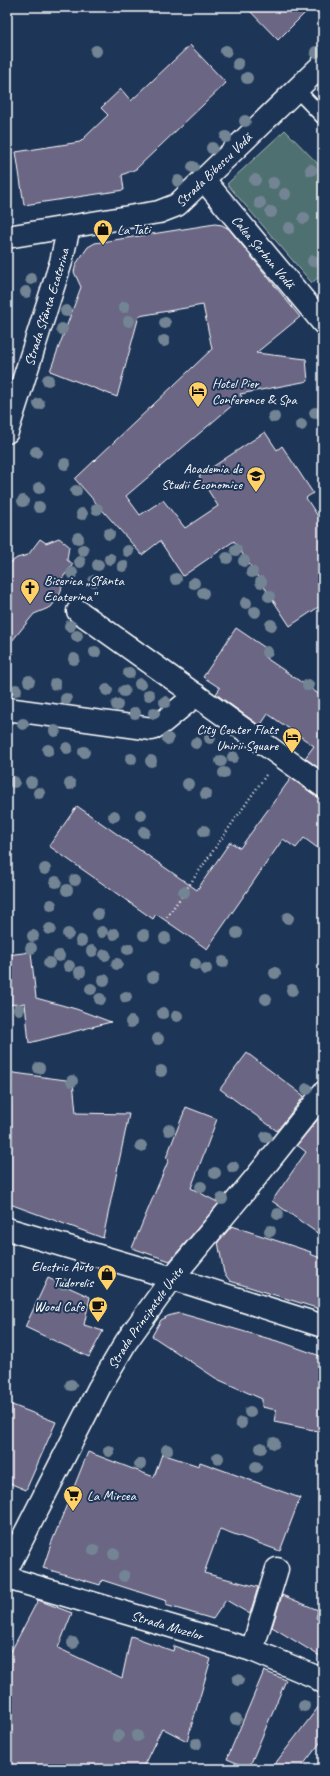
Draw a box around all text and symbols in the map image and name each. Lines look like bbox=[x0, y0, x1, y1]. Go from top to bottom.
street label: Strada Bibescu Vodă bbox=[172, 128, 257, 211]
street label: Calea Șerban Vodă bbox=[228, 212, 300, 293]
shop icon: La Tati bbox=[92, 218, 114, 246]
place label: La Tati bbox=[117, 221, 153, 238]
street label: Strada Sfânta Ecaterina bbox=[21, 245, 73, 368]
place label: Hotel Pier Conference & Spa bbox=[212, 375, 298, 408]
hotel icon: Hotel Pier Conference & Spa bbox=[187, 380, 209, 408]
place label: Academia de Studii Economice bbox=[161, 460, 243, 493]
school or university icon: Academia de Studii Economice bbox=[245, 465, 267, 493]
place label: Biserica „Sfânta Ecaterina” bbox=[44, 572, 125, 605]
church icon: Biserica „Sfânta Ecaterina” bbox=[19, 577, 41, 605]
place label: City Center Flats Unirii Square bbox=[197, 721, 279, 754]
hotel icon: City Center Flats Unirii Square bbox=[281, 726, 303, 754]
place label: Electric Auto Tudorelis bbox=[31, 1258, 94, 1291]
street label: Strada Principatele Unite bbox=[104, 1262, 188, 1372]
shop icon: Electric Auto Tudorelis bbox=[96, 1263, 118, 1291]
cafe icon: Wood Cafe bbox=[87, 1295, 109, 1323]
place label: Wood Cafe bbox=[34, 1298, 85, 1315]
supermarket icon: La Mircea bbox=[62, 1484, 84, 1512]
place label: La Mircea bbox=[87, 1487, 137, 1504]
street label: Strada Muzelor bbox=[129, 1607, 206, 1644]

